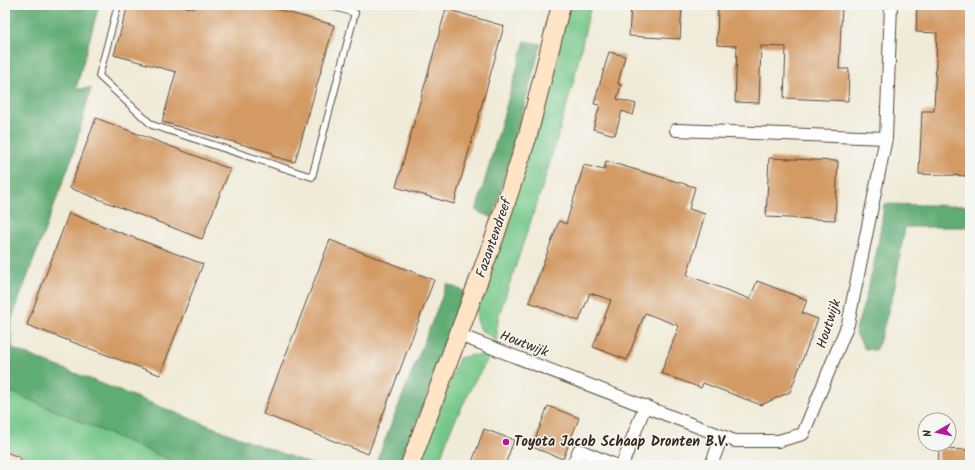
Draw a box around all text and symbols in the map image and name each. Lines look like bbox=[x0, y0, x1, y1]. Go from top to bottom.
street label: Fazantendreef bbox=[470, 194, 518, 281]
street label: Houtwijk bbox=[811, 296, 847, 352]
street label: Houtwijk bbox=[496, 325, 552, 364]
north arrow bbox=[917, 412, 957, 452]
text: N bbox=[919, 429, 938, 438]
place label: Toyota Jacob Schaap Dronten B.V. bbox=[514, 431, 728, 453]
marker: Toyota Jacob Schaap Dronten B.V. bbox=[501, 437, 511, 447]

